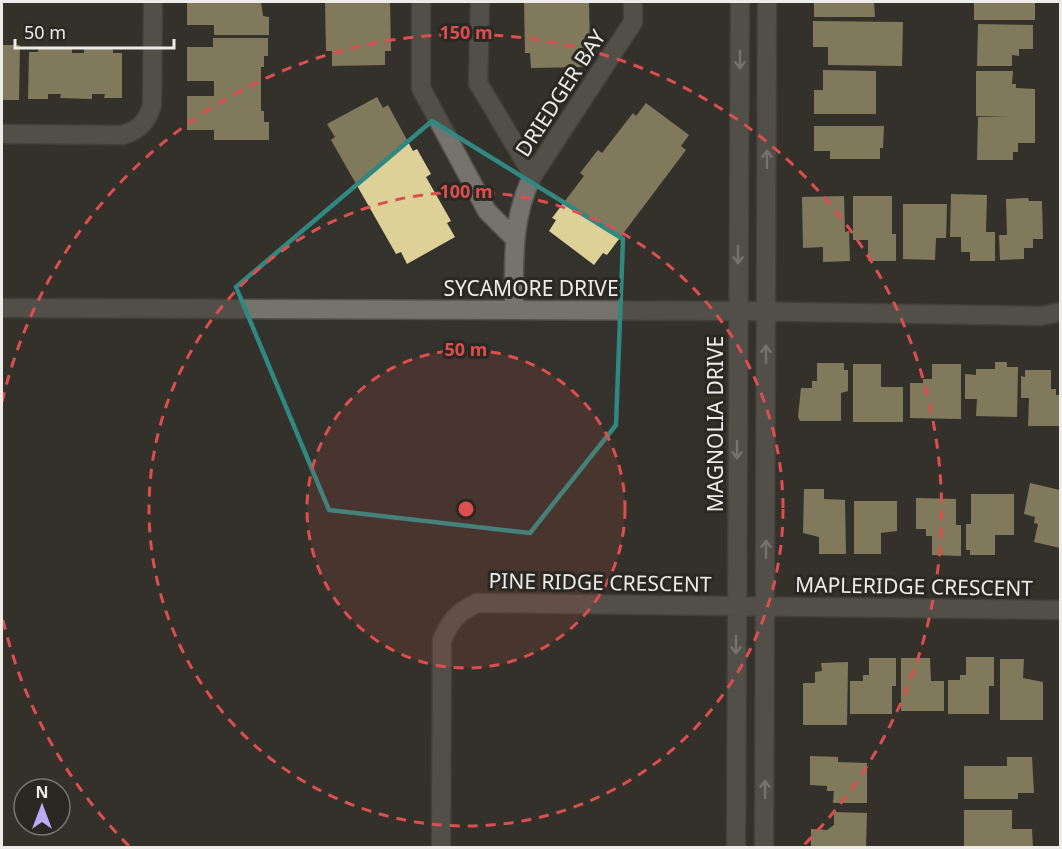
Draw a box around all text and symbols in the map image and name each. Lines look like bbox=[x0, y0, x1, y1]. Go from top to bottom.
scale bar bbox=[15, 12, 174, 50]
text: 50 m bbox=[24, 20, 66, 44]
text: 150 m bbox=[439, 20, 493, 44]
street label: DRIEDGER BAY bbox=[509, 24, 611, 162]
one-way arrow bbox=[734, 49, 745, 69]
one-way arrow bbox=[761, 149, 773, 169]
text: 100 m bbox=[439, 179, 493, 203]
one-way arrow bbox=[732, 244, 744, 264]
street label: SYCAMORE DRIVE bbox=[443, 274, 619, 302]
street label: MAGNOLIA DRIVE bbox=[701, 336, 729, 512]
text: 50 m bbox=[445, 337, 487, 361]
one-way arrow bbox=[760, 344, 772, 364]
one-way arrow bbox=[731, 439, 743, 459]
centre of rings bbox=[456, 499, 476, 519]
one-way arrow bbox=[760, 539, 772, 559]
street label: PINE RIDGE CRESCENT bbox=[488, 566, 712, 598]
street label: MAPLERIDGE CRESCENT bbox=[795, 570, 1033, 602]
one-way arrow bbox=[730, 634, 742, 654]
north arrow bbox=[12, 777, 72, 837]
one-way arrow bbox=[759, 780, 771, 800]
text: N bbox=[35, 781, 49, 803]

